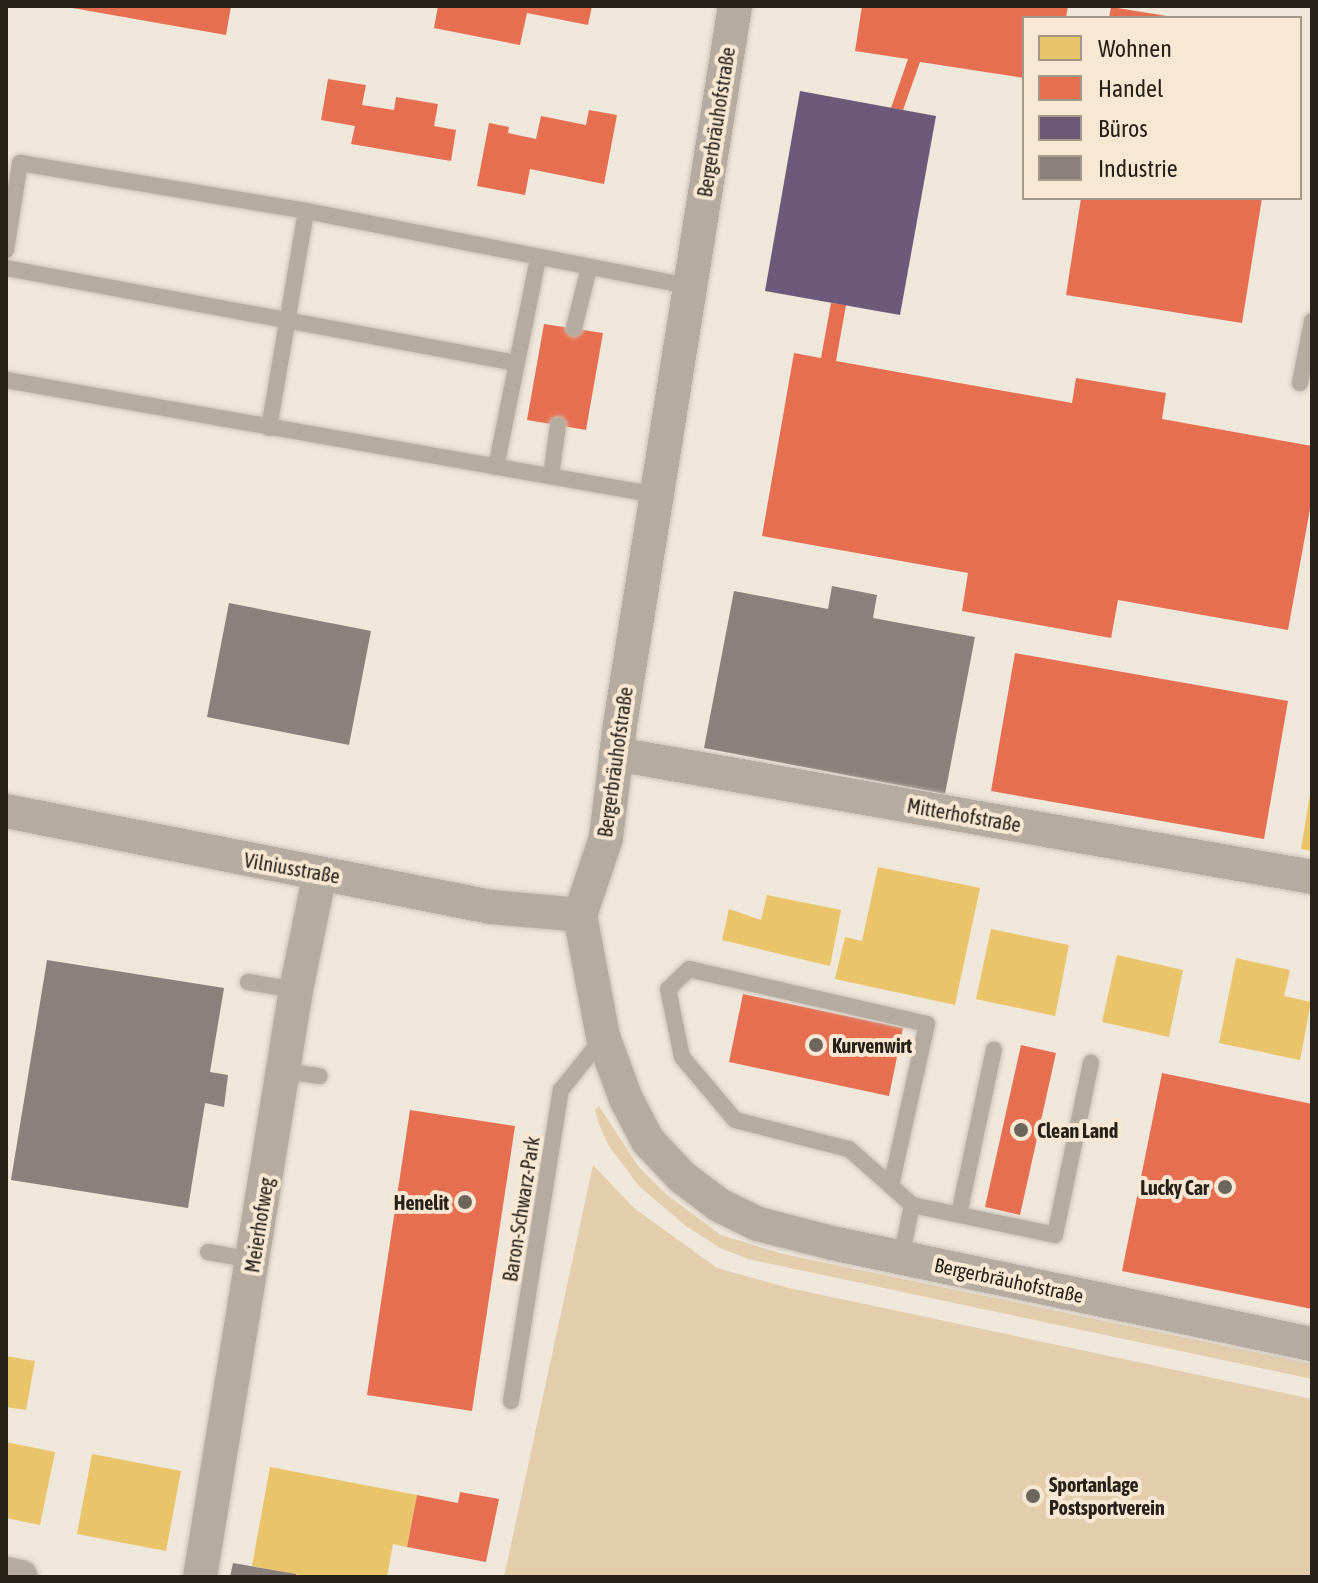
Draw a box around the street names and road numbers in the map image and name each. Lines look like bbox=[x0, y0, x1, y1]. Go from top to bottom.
street label: Bergerbräuhofstraße bbox=[692, 45, 740, 199]
street label: Bergerbräuhofstraße bbox=[593, 685, 637, 839]
street label: Mitterhofstraße bbox=[905, 793, 1023, 837]
street label: Vilniusstraße bbox=[242, 848, 342, 888]
street label: Baron-Schwarz-Park bbox=[498, 1135, 544, 1283]
street label: Meierhofweg bbox=[240, 1176, 278, 1274]
street label: Bergerbräuhofstraße bbox=[932, 1252, 1086, 1308]

